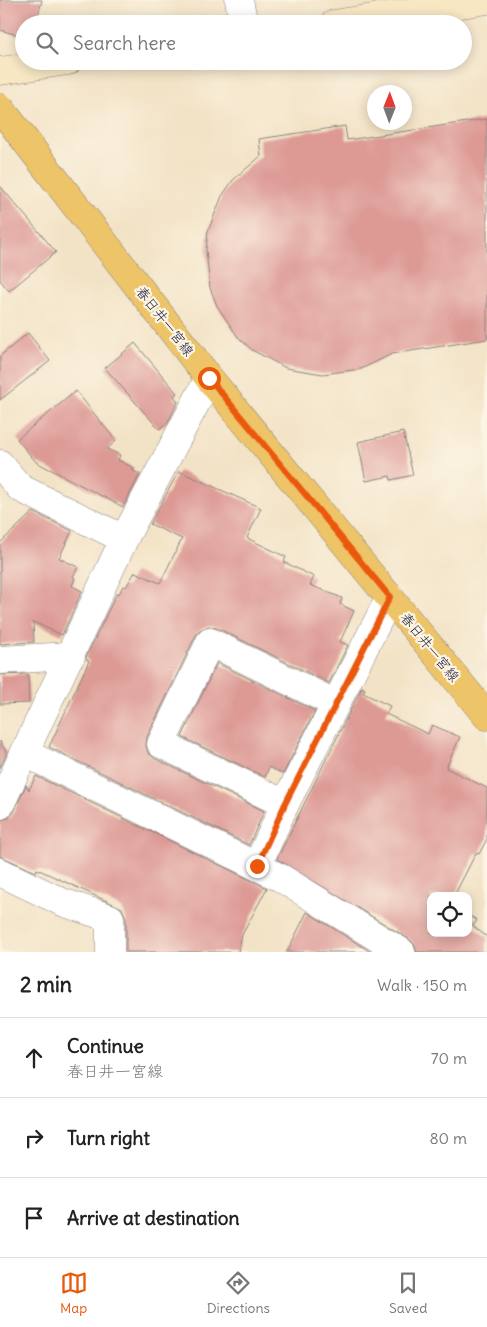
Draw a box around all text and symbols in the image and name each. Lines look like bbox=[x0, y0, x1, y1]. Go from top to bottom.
search box bbox=[15, 15, 472, 70]
icon: search bbox=[33, 29, 61, 57]
text: Search here bbox=[73, 31, 176, 55]
north arrow bbox=[367, 85, 412, 130]
street label: 春日井一宮線 bbox=[132, 282, 198, 360]
route start bbox=[198, 367, 221, 390]
street label: 春日井一宮線 bbox=[397, 609, 463, 685]
route end bbox=[246, 855, 269, 878]
map controls bbox=[427, 892, 472, 937]
button: locate bbox=[427, 892, 472, 937]
text: 2 min bbox=[20, 971, 72, 998]
text: Walk · 150 m bbox=[377, 975, 467, 995]
text: Continue bbox=[67, 1034, 144, 1058]
icon: ahead bbox=[20, 1044, 48, 1072]
text: 70 m bbox=[431, 1048, 467, 1068]
text: 春日井一宮線 bbox=[67, 1061, 163, 1081]
icon: right bbox=[20, 1124, 48, 1152]
text: Turn right bbox=[67, 1126, 150, 1150]
text: 80 m bbox=[429, 1128, 467, 1148]
icon: arrive bbox=[20, 1204, 48, 1232]
text: Arrive at destination bbox=[67, 1206, 240, 1230]
tab: Map bbox=[60, 1269, 88, 1317]
tab: Directions bbox=[207, 1269, 270, 1317]
tab: Saved bbox=[389, 1269, 427, 1317]

